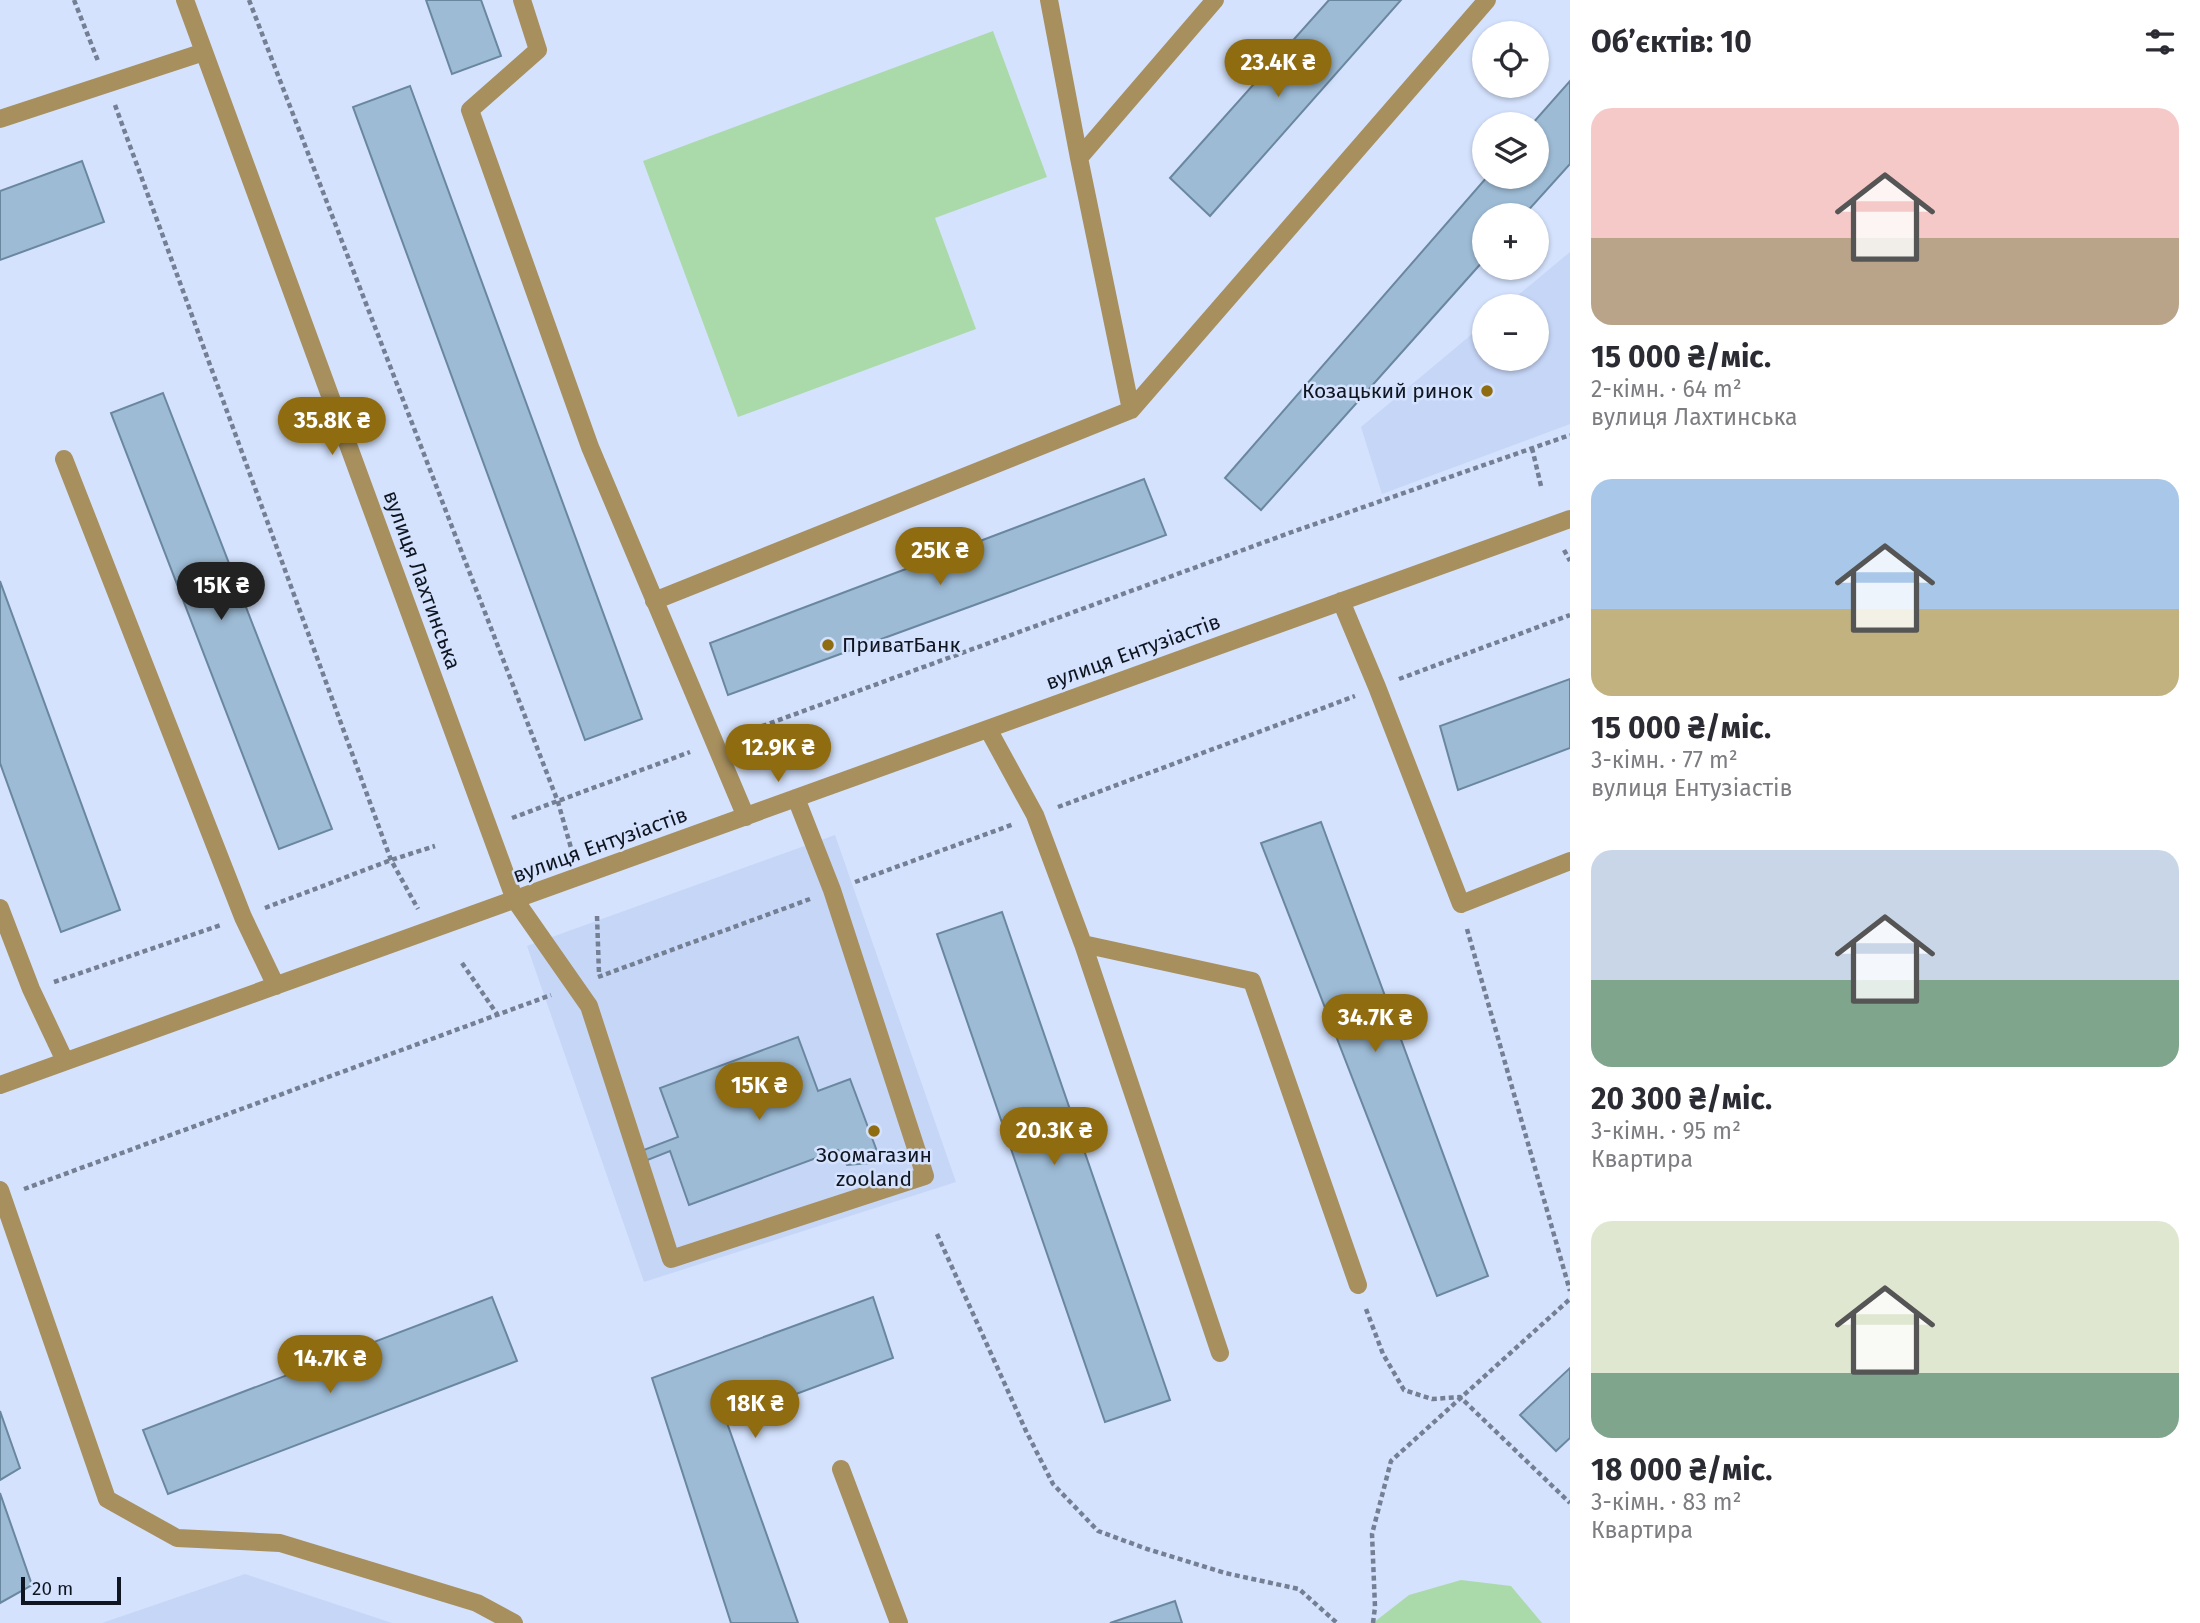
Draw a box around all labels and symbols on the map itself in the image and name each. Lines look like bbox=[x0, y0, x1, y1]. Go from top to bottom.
pin: 23.4K ₴ bbox=[1213, 40, 1343, 99]
place label: Козацький ринок bbox=[1302, 378, 1473, 404]
marker: Козацький ринок bbox=[1479, 383, 1495, 399]
pin: 35.8K ₴ bbox=[267, 398, 397, 457]
street label: вулиця Лахтинська bbox=[378, 487, 466, 673]
pin: 25K ₴ bbox=[891, 528, 989, 587]
pin: 15K ₴ bbox=[172, 562, 270, 622]
street label: вулиця Ентузіастів bbox=[1042, 608, 1224, 696]
place label: ПриватБанк bbox=[842, 632, 960, 658]
marker: ПриватБанк bbox=[820, 637, 836, 653]
pin: 12.9K ₴ bbox=[713, 724, 843, 784]
street label: вулиця Ентузіастів bbox=[509, 801, 691, 889]
pin: 34.7K ₴ bbox=[1310, 995, 1440, 1054]
pin: 15K ₴ bbox=[710, 1062, 808, 1122]
pin: 20.3K ₴ bbox=[989, 1108, 1119, 1167]
marker: Зоомагазин zooland bbox=[866, 1123, 882, 1139]
place label: Зоомагазин zooland bbox=[816, 1142, 932, 1192]
pin: 14.7K ₴ bbox=[265, 1336, 395, 1395]
pin: 18K ₴ bbox=[706, 1380, 804, 1440]
scale bar bbox=[21, 1574, 121, 1606]

